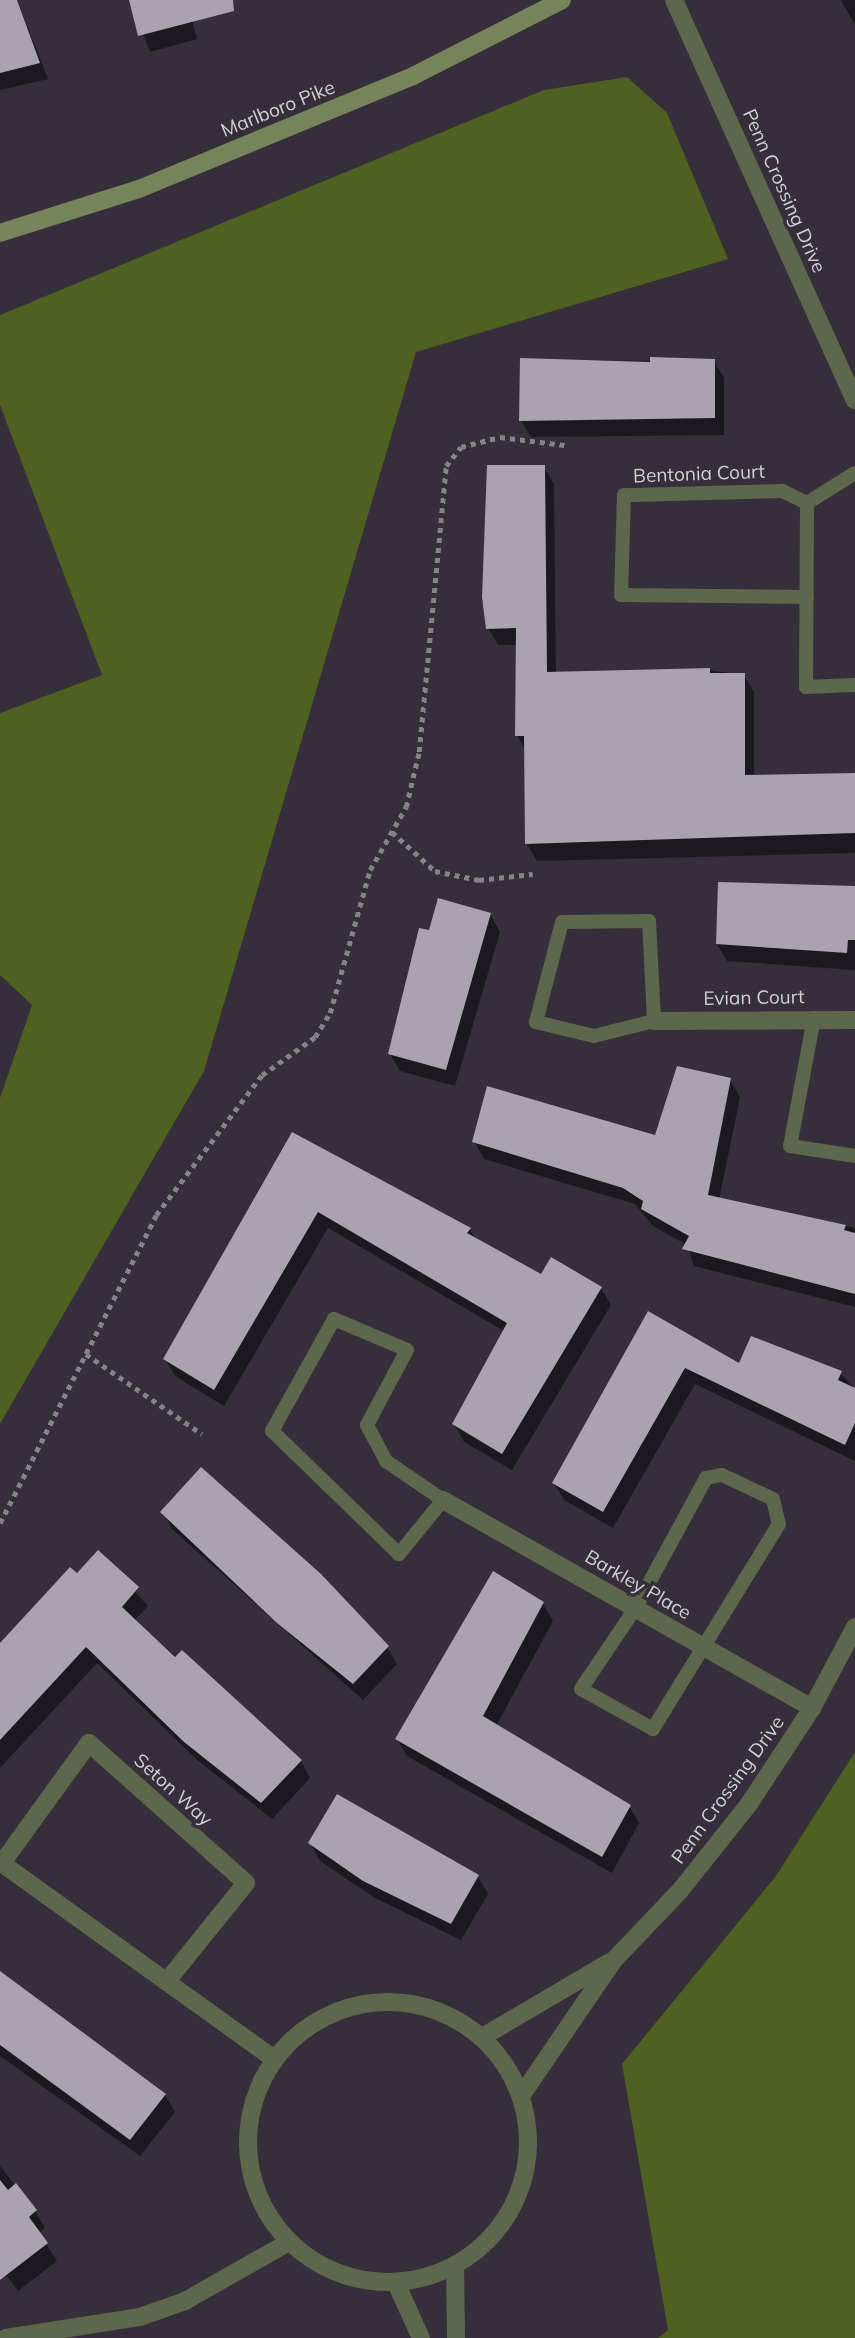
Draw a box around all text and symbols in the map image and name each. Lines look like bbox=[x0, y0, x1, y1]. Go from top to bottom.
street label: Marlboro Pike bbox=[218, 76, 338, 142]
street label: Penn Crossing Drive bbox=[738, 106, 830, 276]
street label: Bentonia Court bbox=[633, 460, 765, 488]
street label: Evian Court bbox=[703, 986, 805, 1010]
street label: Barkley Place bbox=[581, 1545, 695, 1625]
street label: Penn Crossing Drive bbox=[667, 1712, 789, 1868]
street label: Seton Way bbox=[129, 1749, 217, 1831]

